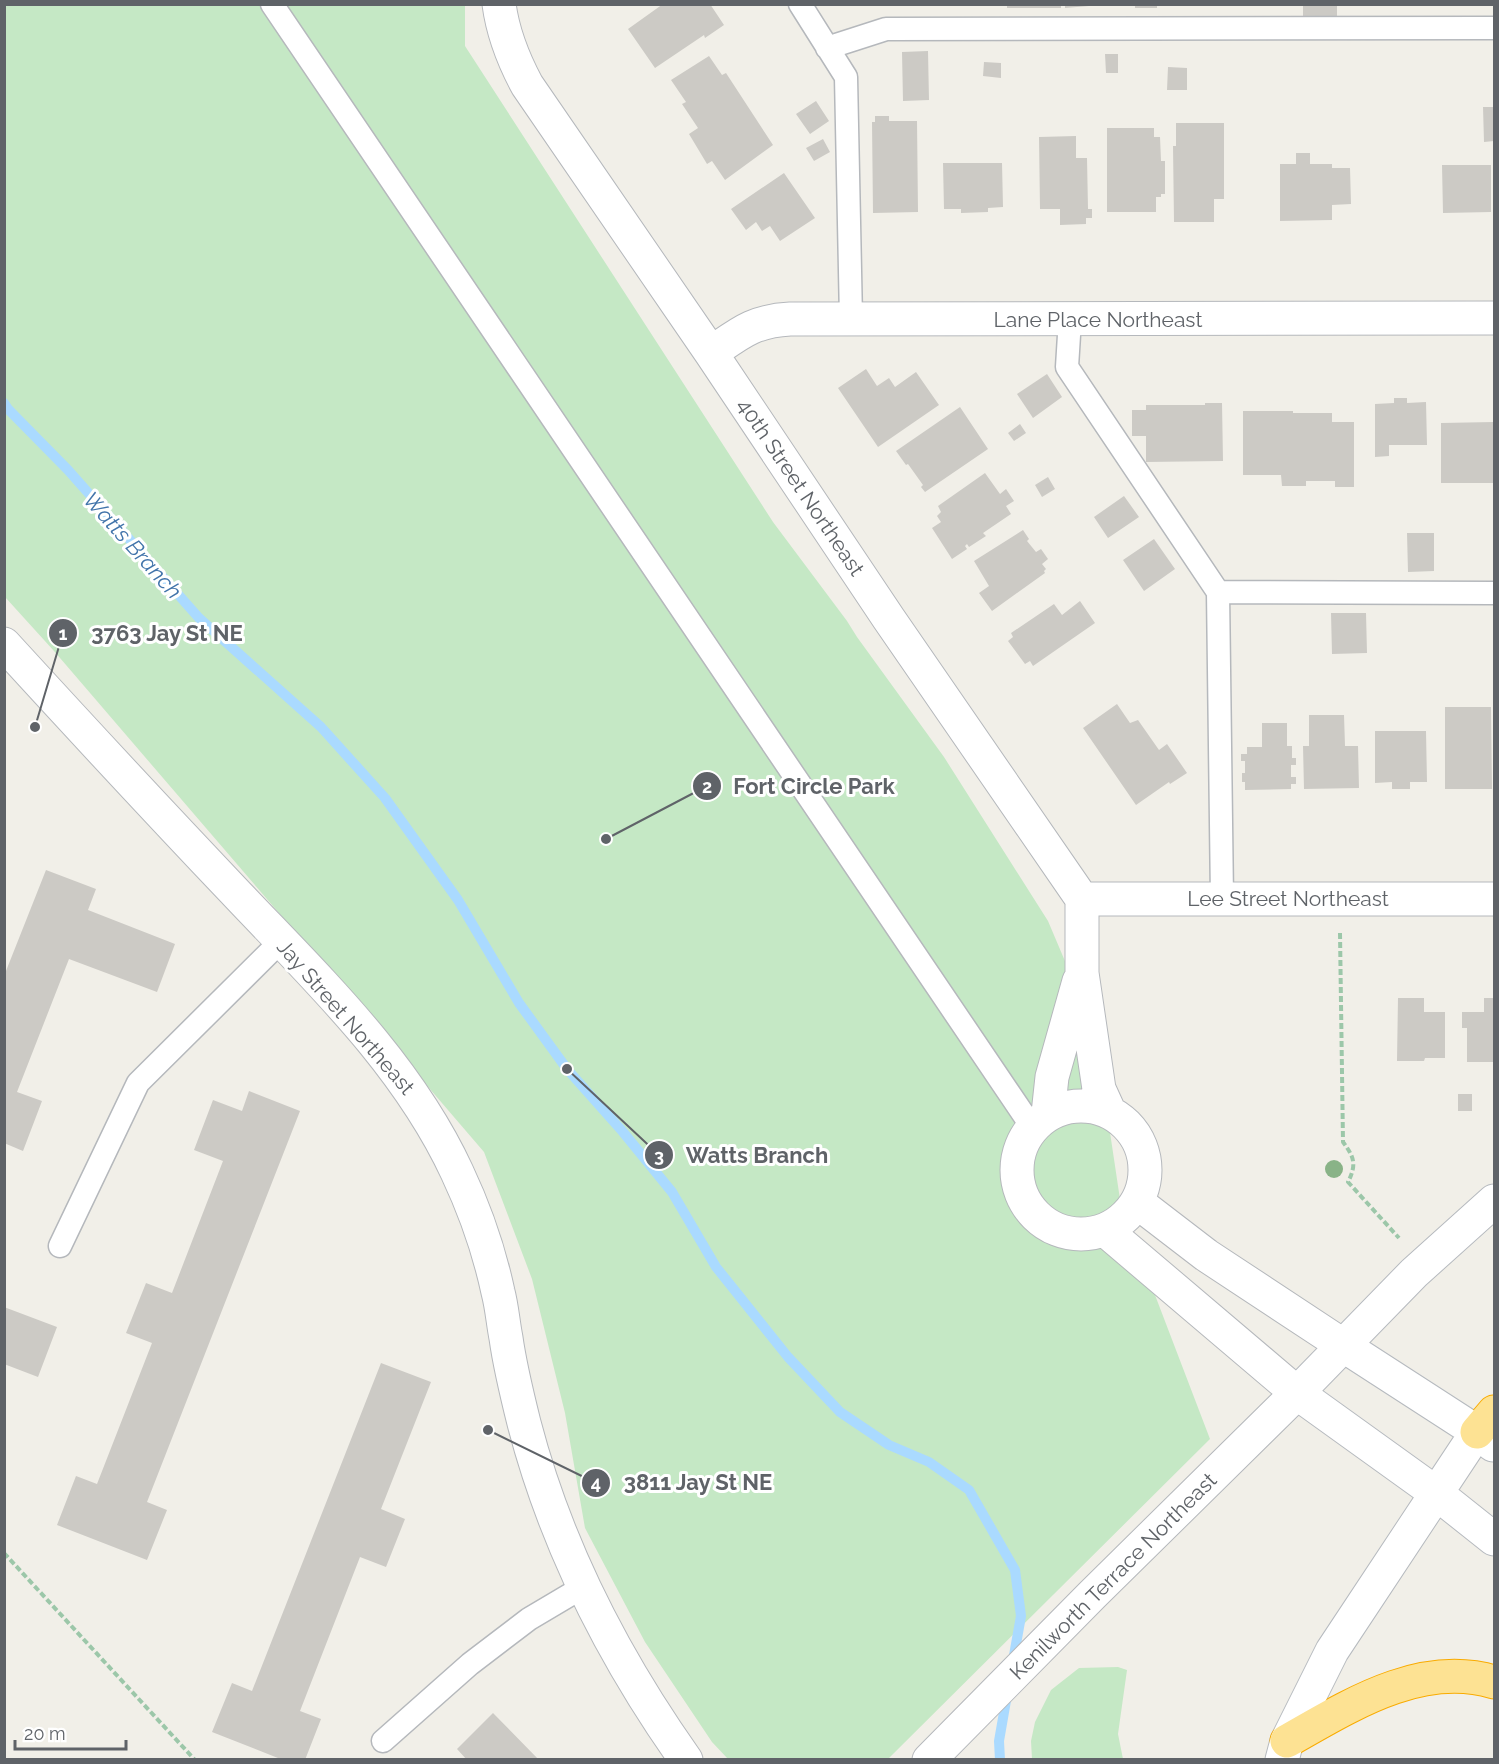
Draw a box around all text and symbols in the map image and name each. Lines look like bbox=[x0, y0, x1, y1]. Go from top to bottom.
street label: Lane Place Northeast bbox=[993, 307, 1203, 332]
street label: 40th Street Northeast bbox=[732, 394, 870, 580]
water label: Watts Branch bbox=[78, 486, 188, 604]
callout: 3763 Jay St NE bbox=[48, 613, 255, 653]
text: 3763 Jay St NE bbox=[91, 620, 243, 646]
text: 1 bbox=[59, 623, 68, 644]
callout: Fort Circle Park bbox=[692, 766, 907, 806]
text: Fort Circle Park bbox=[733, 773, 895, 799]
text: 2 bbox=[702, 776, 712, 797]
street label: Lee Street Northeast bbox=[1187, 886, 1389, 911]
street label: Jay Street Northeast bbox=[272, 934, 420, 1100]
callout: Watts Branch bbox=[644, 1135, 840, 1175]
text: Watts Branch bbox=[686, 1142, 828, 1168]
text: 3 bbox=[654, 1145, 664, 1166]
callout: 3811 Jay St NE bbox=[581, 1463, 785, 1503]
street label: Kenilworth Terrace Northeast bbox=[1004, 1467, 1222, 1685]
text: 3811 Jay St NE bbox=[624, 1469, 772, 1495]
text: 4 bbox=[591, 1472, 601, 1493]
scale bar bbox=[15, 1713, 126, 1751]
text: 20 m bbox=[24, 1723, 66, 1744]

